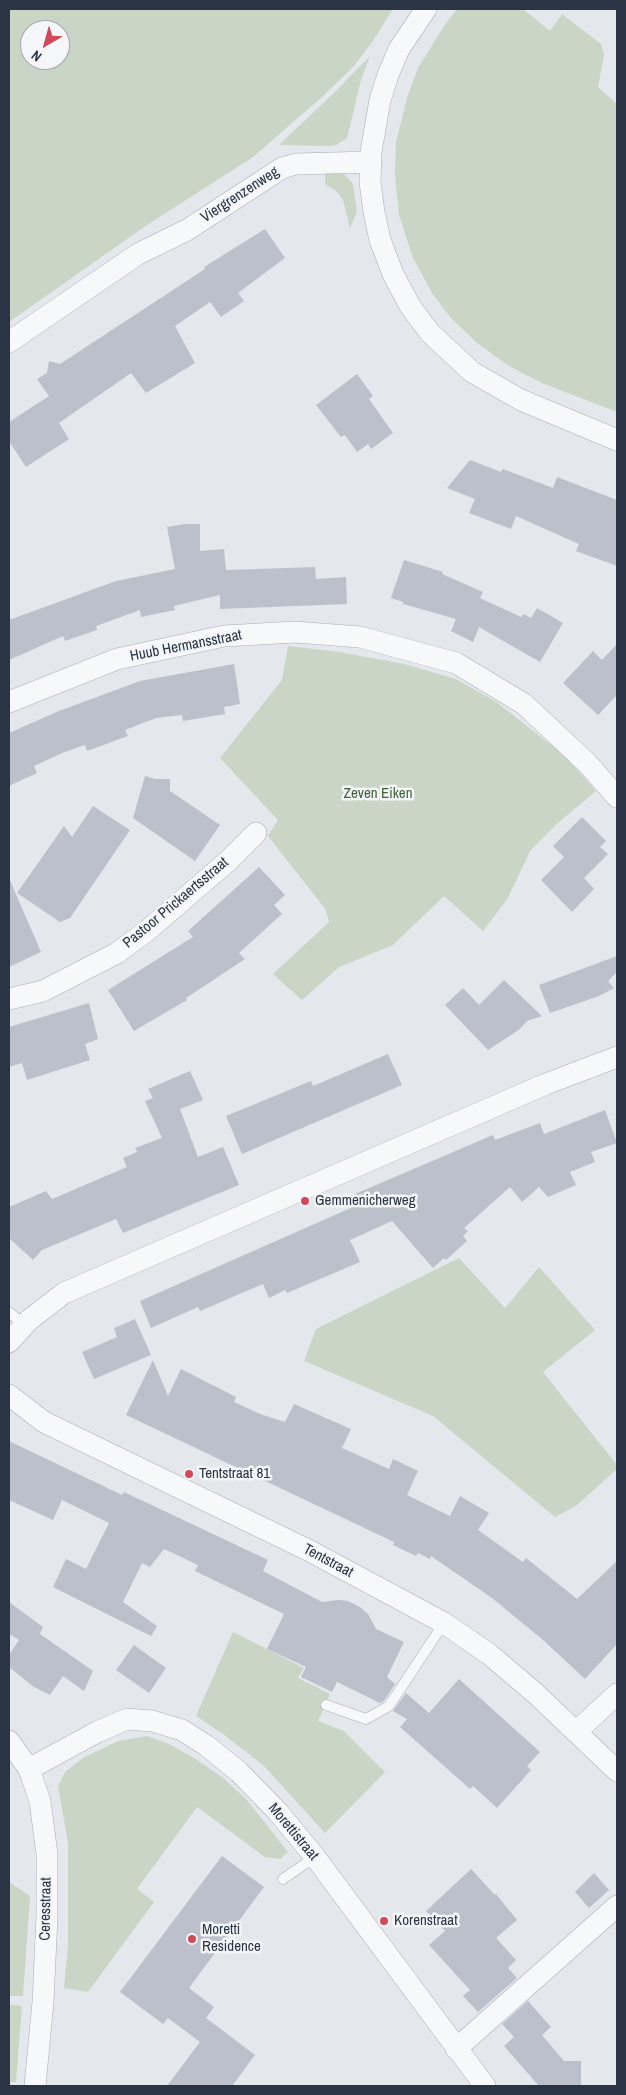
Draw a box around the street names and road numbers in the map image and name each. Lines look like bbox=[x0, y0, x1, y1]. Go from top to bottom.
street label: Viergrenzenweg bbox=[198, 163, 282, 227]
street label: Huub Hermansstraat bbox=[129, 626, 243, 666]
street label: Pastoor Prickaertsstraat bbox=[120, 854, 232, 952]
street label: Tentstraat bbox=[300, 1540, 356, 1582]
street label: Morettistraat bbox=[264, 1800, 322, 1864]
street label: Ceresstraat bbox=[36, 1877, 56, 1941]

